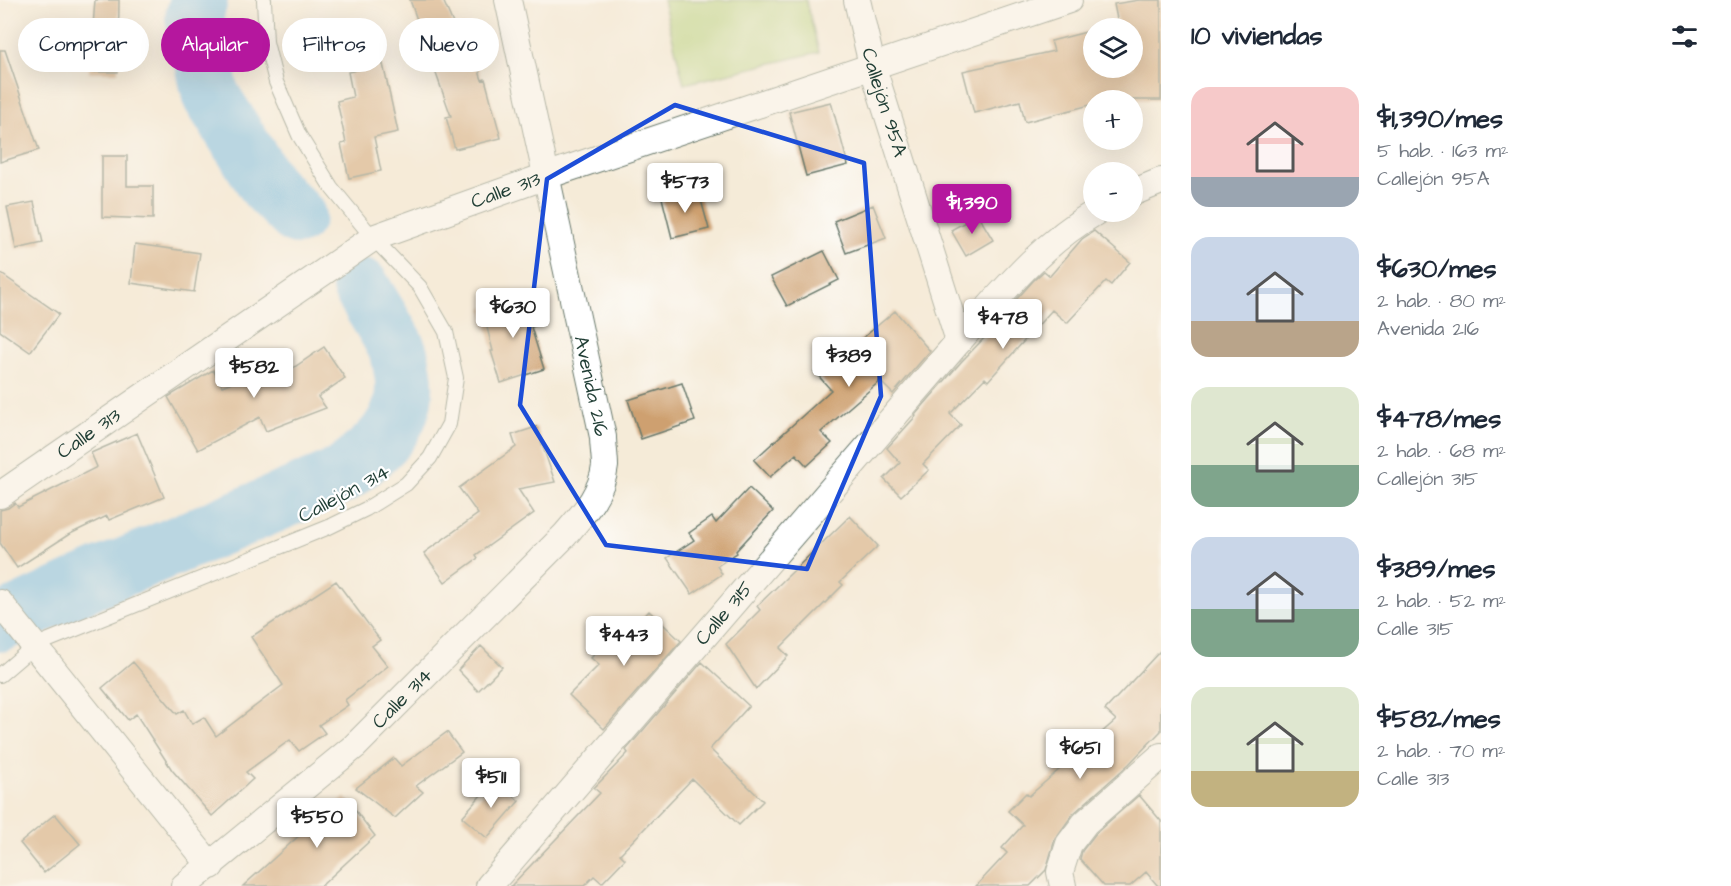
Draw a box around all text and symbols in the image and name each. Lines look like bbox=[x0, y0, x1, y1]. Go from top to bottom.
chip: Comprar bbox=[18, 18, 149, 72]
chip: Alquilar bbox=[161, 18, 270, 72]
chip: Filtros bbox=[282, 18, 387, 72]
chip: Nuevo bbox=[399, 18, 499, 72]
map controls bbox=[1083, 18, 1143, 222]
button: layers bbox=[1083, 18, 1143, 78]
text: 10 viviendas bbox=[1191, 18, 1323, 54]
icon: filters bbox=[1668, 20, 1701, 53]
street label: Callejón 95A bbox=[855, 45, 914, 161]
button: + bbox=[1083, 90, 1143, 150]
text: $1,390/mes bbox=[1377, 101, 1503, 137]
icon: home bbox=[1239, 111, 1311, 183]
text: 5 hab. · 163 m² bbox=[1377, 137, 1508, 165]
button: − bbox=[1083, 162, 1143, 222]
pin: $573 bbox=[649, 163, 721, 214]
street label: Calle 313 bbox=[467, 165, 545, 216]
text: Callejón 95A bbox=[1377, 165, 1490, 193]
text: $573 bbox=[661, 168, 709, 196]
pin: $1,390 bbox=[923, 184, 1021, 235]
text: $1,390 bbox=[946, 189, 998, 217]
text: $630/mes bbox=[1377, 251, 1497, 287]
icon: home bbox=[1239, 261, 1311, 333]
text: 2 hab. · 80 m² bbox=[1377, 287, 1506, 315]
pin: $630 bbox=[477, 288, 549, 339]
text: $630 bbox=[490, 293, 536, 321]
pin: $478 bbox=[967, 299, 1039, 350]
text: $478 bbox=[978, 304, 1028, 332]
text: Avenida 216 bbox=[1377, 315, 1479, 343]
street label: Avenida 216 bbox=[567, 333, 615, 439]
pin: $389 bbox=[813, 337, 885, 388]
text: $389 bbox=[826, 342, 872, 370]
pin: $582 bbox=[218, 348, 290, 399]
text: $582 bbox=[229, 353, 279, 381]
text: $478/mes bbox=[1377, 401, 1501, 437]
street label: Calle 313 bbox=[51, 402, 127, 466]
icon: home bbox=[1239, 411, 1311, 483]
text: 2 hab. · 68 m² bbox=[1377, 437, 1506, 465]
street label: Callejón 314 bbox=[293, 458, 395, 530]
text: Callejón 315 bbox=[1377, 465, 1478, 493]
text: $389/mes bbox=[1377, 551, 1496, 587]
icon: home bbox=[1239, 561, 1311, 633]
street label: Calle 315 bbox=[689, 575, 760, 651]
text: 2 hab. · 52 m² bbox=[1377, 587, 1506, 615]
text: Calle 315 bbox=[1377, 615, 1453, 643]
pin: $443 bbox=[588, 616, 660, 667]
text: $443 bbox=[600, 621, 648, 649]
street label: Calle 314 bbox=[366, 661, 439, 735]
text: $582/mes bbox=[1377, 701, 1501, 737]
icon: home bbox=[1239, 711, 1311, 783]
pin: $651 bbox=[1044, 729, 1116, 780]
text: $651 bbox=[1060, 734, 1100, 762]
text: 2 hab. · 70 m² bbox=[1377, 737, 1505, 765]
pin: $511 bbox=[455, 758, 527, 809]
text: $511 bbox=[476, 763, 506, 791]
text: Calle 313 bbox=[1377, 765, 1449, 793]
pin: $550 bbox=[281, 798, 353, 849]
text: $550 bbox=[291, 803, 343, 831]

